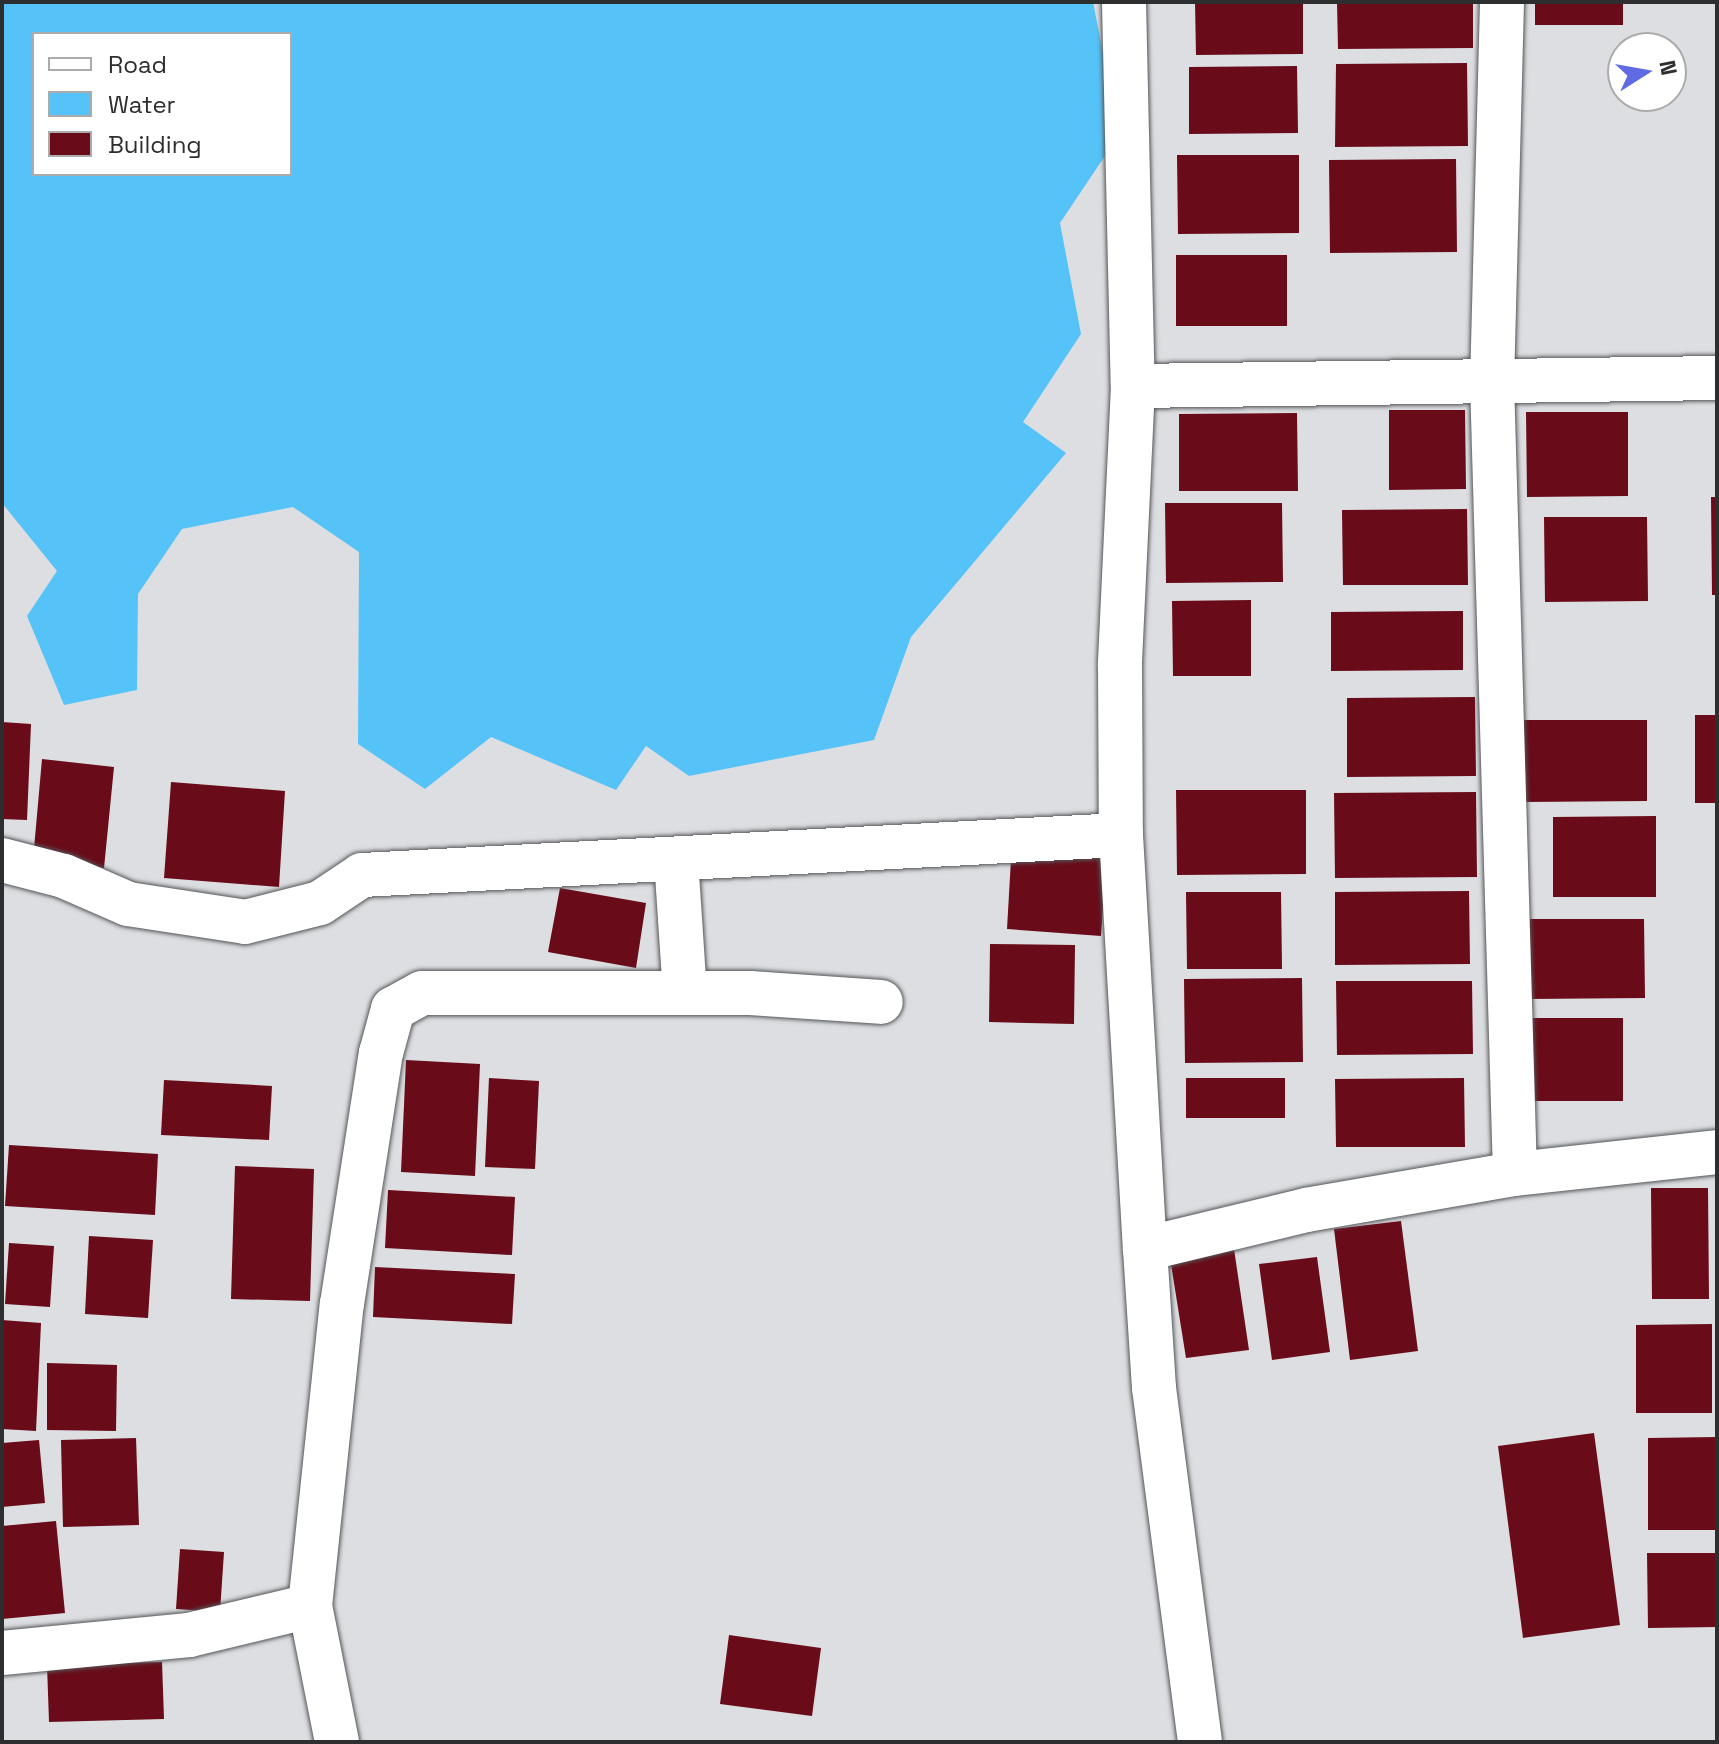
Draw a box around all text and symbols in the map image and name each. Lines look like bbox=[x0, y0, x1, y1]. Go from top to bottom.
legend bbox=[32, 32, 292, 176]
north arrow bbox=[1607, 32, 1687, 112]
text: Road bbox=[108, 49, 167, 80]
text: N bbox=[1653, 58, 1684, 78]
text: Water bbox=[108, 89, 176, 120]
text: Building bbox=[108, 129, 202, 160]

